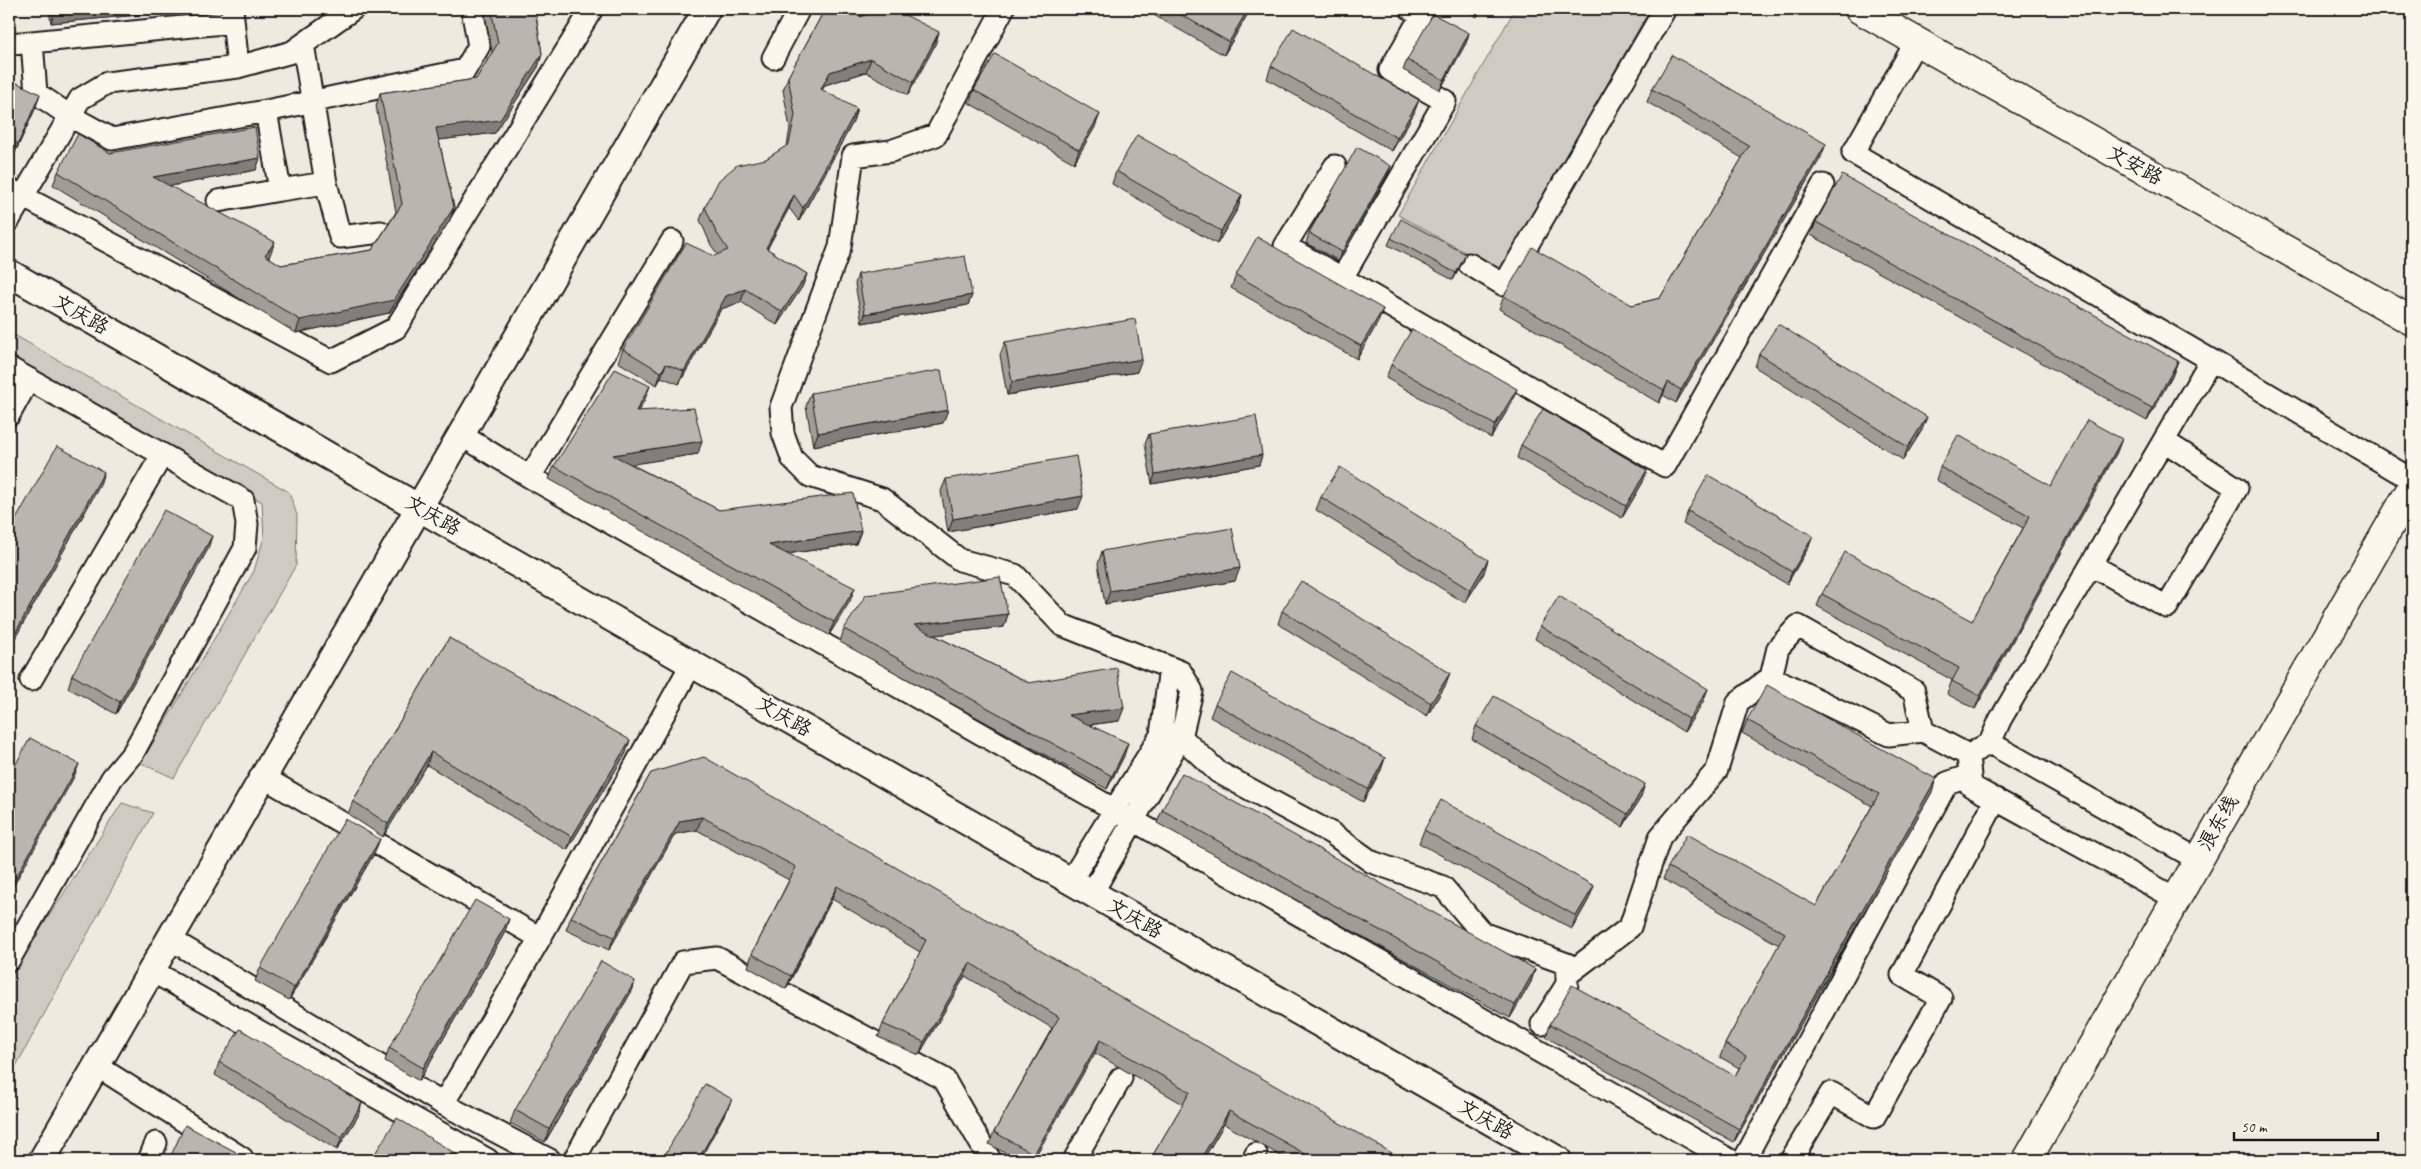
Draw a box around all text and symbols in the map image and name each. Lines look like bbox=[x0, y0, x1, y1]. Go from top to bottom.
street label: 文安路 bbox=[2103, 140, 2168, 191]
street label: 文庆路 bbox=[49, 288, 114, 340]
street label: 文庆路 bbox=[401, 489, 466, 541]
street label: 文庆路 bbox=[752, 690, 817, 742]
street label: 浪东线 bbox=[2192, 791, 2244, 855]
street label: 文庆路 bbox=[1103, 892, 1168, 944]
street label: 文庆路 bbox=[1454, 1093, 1519, 1145]
scale bar bbox=[2234, 1109, 2377, 1141]
text: 50 m bbox=[2241, 1118, 2268, 1137]

